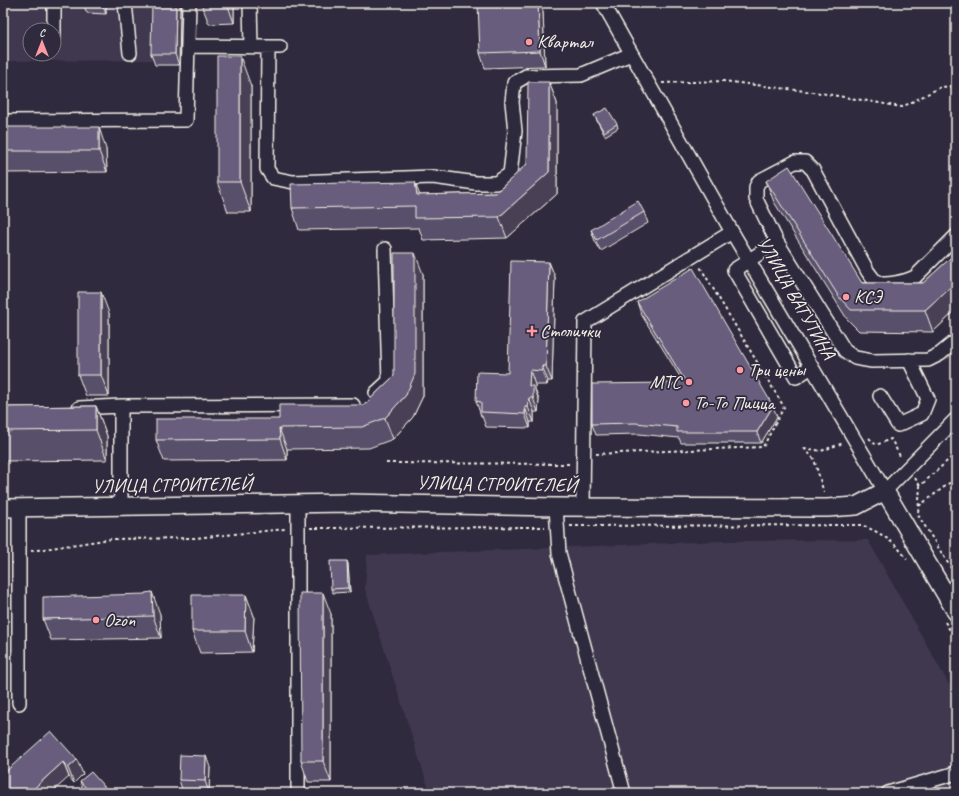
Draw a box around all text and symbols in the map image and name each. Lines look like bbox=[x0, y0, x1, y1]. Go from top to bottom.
north arrow bbox=[22, 22, 62, 62]
text: С bbox=[39, 25, 46, 39]
place label: Квартал bbox=[537, 30, 594, 54]
marker: Квартал bbox=[524, 37, 534, 47]
street label: УЛИЦА ВАТУТИНА bbox=[751, 233, 841, 365]
place label: КСЭ bbox=[854, 285, 883, 309]
marker: КСЭ bbox=[841, 292, 851, 302]
place label: Столички bbox=[540, 319, 602, 343]
marker: Столички bbox=[527, 326, 537, 336]
place label: Три цены bbox=[748, 358, 807, 382]
marker: Три цены bbox=[735, 365, 745, 375]
place label: МТС bbox=[649, 370, 684, 394]
marker: МТС bbox=[684, 377, 694, 387]
place label: То-То Пицца bbox=[694, 391, 776, 415]
marker: То-То Пицца bbox=[681, 398, 691, 408]
street label: УЛИЦА СТРОИТЕЛЕЙ bbox=[417, 471, 580, 497]
street label: УЛИЦА СТРОИТЕЛЕЙ bbox=[92, 472, 255, 498]
place label: Ozon bbox=[104, 608, 136, 632]
marker: Ozon bbox=[91, 615, 101, 625]

